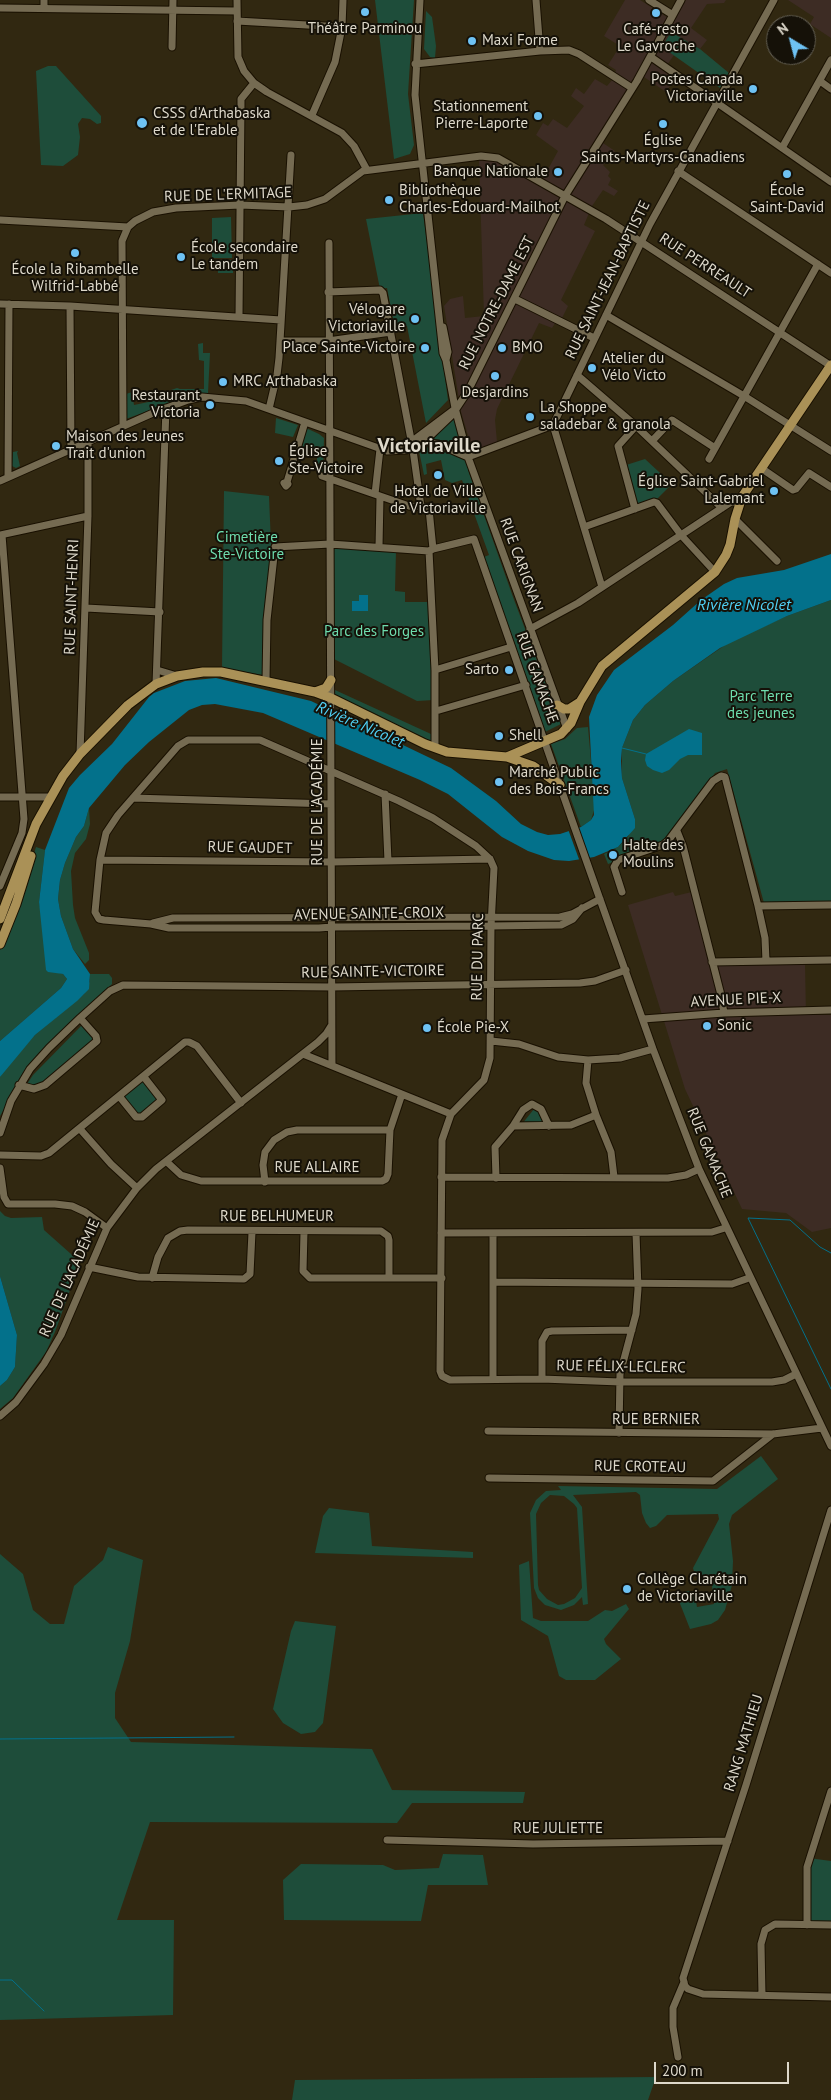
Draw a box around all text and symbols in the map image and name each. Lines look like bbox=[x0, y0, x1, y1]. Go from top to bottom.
marker: Théâtre Parminou bbox=[359, 6, 371, 18]
marker: Café-resto Le Gavroche bbox=[650, 7, 662, 19]
north arrow bbox=[766, 15, 816, 65]
text: N bbox=[773, 19, 792, 39]
place label: Théâtre Parminou bbox=[308, 20, 422, 38]
place label: Café-resto Le Gavroche bbox=[617, 21, 695, 56]
place label: Maxi Forme bbox=[482, 32, 558, 50]
marker: Maxi Forme bbox=[466, 35, 478, 47]
place label: Postes Canada Victoriaville bbox=[651, 71, 743, 106]
marker: Postes Canada Victoriaville bbox=[747, 83, 759, 95]
place label: Stationnement Pierre-Laporte bbox=[433, 98, 528, 133]
place label: CSSS d'Arthabaska et de l'Erable bbox=[153, 105, 271, 140]
marker: Stationnement Pierre-Laporte bbox=[532, 110, 544, 122]
marker: CSSS d'Arthabaska et de l'Erable bbox=[135, 116, 149, 130]
marker: Église Saints-Martyrs-Canadiens bbox=[657, 118, 669, 130]
place label: Église Saints-Martyrs-Canadiens bbox=[581, 132, 745, 167]
place label: Banque Nationale bbox=[434, 163, 548, 181]
marker: Banque Nationale bbox=[552, 166, 564, 178]
marker: École Saint-David bbox=[781, 168, 793, 180]
place label: Bibliothèque Charles-Edouard-Mailhot bbox=[399, 182, 559, 217]
place label: École Saint-David bbox=[750, 182, 824, 217]
street label: RUE DE L'ERMITAGE bbox=[164, 184, 292, 206]
marker: Bibliothèque Charles-Edouard-Mailhot bbox=[383, 194, 395, 206]
street label: RUE SAINT-JEAN-BAPTISTE bbox=[562, 198, 654, 362]
street label: RUE PERREAULT bbox=[656, 230, 754, 302]
street label: RUE NOTRE-DAME EST bbox=[455, 233, 539, 373]
place label: École secondaire Le tandem bbox=[191, 239, 298, 274]
marker: École la Ribambelle Wilfrid-Labbé bbox=[69, 247, 81, 259]
marker: École secondaire Le tandem bbox=[175, 251, 187, 263]
place label: École la Ribambelle Wilfrid-Labbé bbox=[11, 261, 139, 296]
place label: Vélogare Victoriaville bbox=[329, 301, 405, 336]
marker: Vélogare Victoriaville bbox=[409, 313, 421, 325]
place label: Place Sainte-Victoire bbox=[283, 339, 415, 357]
place label: BMO bbox=[512, 339, 543, 357]
marker: Place Sainte-Victoire bbox=[419, 342, 431, 354]
marker: BMO bbox=[496, 342, 508, 354]
place label: Atelier du Vélo Victo bbox=[602, 350, 666, 385]
marker: Atelier du Vélo Victo bbox=[586, 362, 598, 374]
marker: Desjardins bbox=[489, 370, 501, 382]
place label: MRC Arthabaska bbox=[233, 373, 337, 391]
marker: MRC Arthabaska bbox=[217, 376, 229, 388]
place label: Desjardins bbox=[462, 384, 528, 402]
place label: Restaurant Victoria bbox=[131, 387, 200, 422]
marker: Restaurant Victoria bbox=[204, 399, 216, 411]
place label: La Shoppe saladebar & granola bbox=[540, 399, 671, 434]
marker: La Shoppe saladebar & granola bbox=[524, 411, 536, 423]
place label: Maison des Jeunes Trait d'union bbox=[66, 428, 184, 463]
district label: Victoriaville bbox=[378, 434, 480, 458]
marker: Maison des Jeunes Trait d'union bbox=[50, 440, 62, 452]
place label: Église Ste-Victoire bbox=[289, 443, 363, 478]
marker: Église Ste-Victoire bbox=[273, 455, 285, 467]
marker: Hotel de Ville de Victoriaville bbox=[432, 469, 444, 481]
place label: Église Saint-Gabriel Lalemant bbox=[638, 473, 764, 508]
place label: Hotel de Ville de Victoriaville bbox=[390, 483, 486, 518]
marker: Église Saint-Gabriel Lalemant bbox=[768, 485, 780, 497]
street label: RUE CARIGNAN bbox=[496, 515, 546, 615]
park label: Cimetière Ste-Victoire bbox=[210, 529, 284, 564]
street label: RUE SAINT-HENRI bbox=[61, 539, 83, 655]
water label: Rivière Nicolet bbox=[697, 595, 791, 615]
park label: Parc des Forges bbox=[324, 623, 424, 641]
street label: RUE GAMACHE bbox=[512, 630, 562, 726]
place label: Sarto bbox=[465, 661, 499, 679]
marker: Sarto bbox=[503, 664, 515, 676]
park label: Parc Terre des jeunes bbox=[727, 688, 795, 723]
water label: Rivière Nicolet bbox=[313, 698, 407, 752]
place label: Shell bbox=[509, 727, 542, 745]
marker: Shell bbox=[493, 730, 505, 742]
street label: RUE DE L'ACADÉMIE bbox=[309, 738, 327, 866]
place label: Marché Public des Bois-Francs bbox=[509, 764, 609, 799]
marker: Marché Public des Bois-Francs bbox=[493, 776, 505, 788]
place label: Halte des Moulins bbox=[623, 837, 683, 872]
street label: RUE GAUDET bbox=[208, 838, 292, 858]
marker: Halte des Moulins bbox=[607, 849, 619, 861]
street label: AVENUE SAINTE-CROIX bbox=[294, 904, 444, 924]
street label: RUE DU PARC bbox=[468, 913, 488, 1001]
street label: RUE SAINTE-VICTOIRE bbox=[301, 962, 445, 982]
street label: AVENUE PIE-X bbox=[690, 989, 782, 1011]
place label: Sonic bbox=[717, 1017, 752, 1035]
place label: École Pie-X bbox=[437, 1019, 509, 1037]
marker: Sonic bbox=[701, 1020, 713, 1032]
marker: École Pie-X bbox=[421, 1022, 433, 1034]
street label: RUE GAMACHE bbox=[683, 1105, 735, 1201]
street label: RUE ALLAIRE bbox=[274, 1159, 360, 1177]
street label: RUE BELHUMEUR bbox=[220, 1208, 334, 1226]
street label: RUE DE L'ACADÉMIE bbox=[36, 1216, 104, 1340]
street label: RUE FÉLIX-LECLERC bbox=[556, 1357, 686, 1377]
street label: RUE BERNIER bbox=[612, 1411, 700, 1429]
street label: RUE CROTEAU bbox=[594, 1457, 686, 1477]
place label: Collège Clarétain de Victoriaville bbox=[637, 1571, 747, 1606]
marker: Collège Clarétain de Victoriaville bbox=[621, 1583, 633, 1595]
street label: RANG MATHIEU bbox=[721, 1692, 767, 1794]
street label: RUE JULIETTE bbox=[513, 1820, 603, 1838]
scale bar bbox=[656, 2052, 791, 2084]
text: 200 m bbox=[662, 2061, 703, 2080]

